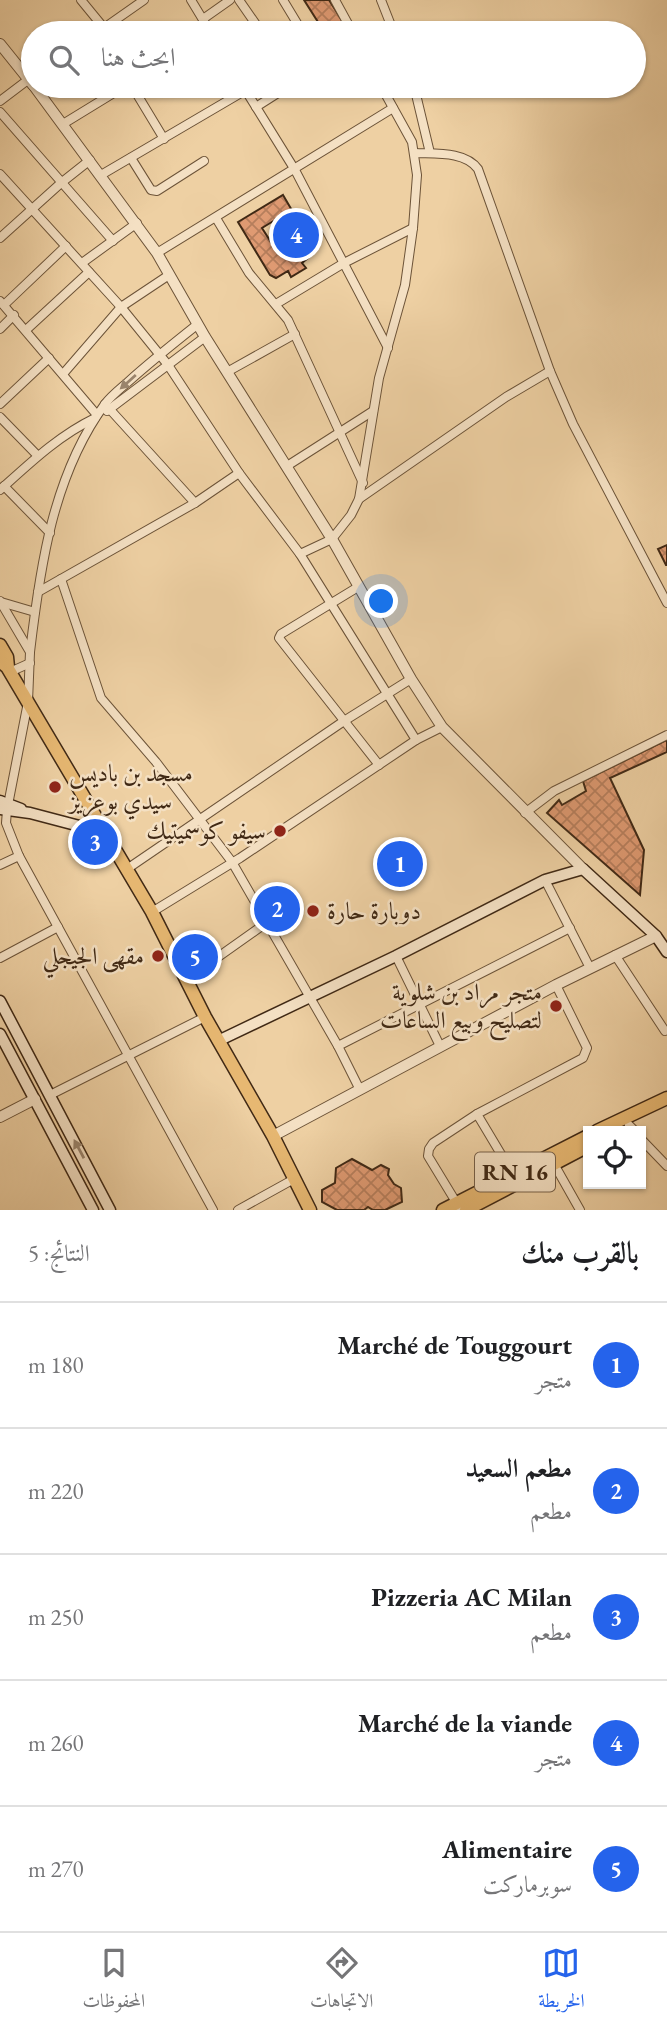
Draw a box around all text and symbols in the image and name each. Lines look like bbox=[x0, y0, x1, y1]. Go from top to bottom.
search box bbox=[21, 21, 646, 98]
text: ابحث هنا bbox=[101, 40, 176, 74]
icon: search bbox=[45, 41, 83, 79]
pin: 4 bbox=[273, 209, 319, 261]
one-way arrow bbox=[120, 373, 137, 389]
your location bbox=[364, 584, 398, 618]
place label: مسجد بن باديس سيدي بوعزيز bbox=[66, 757, 193, 820]
marker: مسجد بن باديس سيدي بوعزيز bbox=[47, 779, 63, 795]
place label: سيفو كوسميتيك bbox=[146, 815, 266, 846]
pin: 3 bbox=[72, 816, 118, 868]
marker: سيفو كوسميتيك bbox=[272, 823, 288, 839]
pin: 1 bbox=[377, 838, 423, 890]
pin: 2 bbox=[254, 883, 300, 935]
place label: دوبارة حارة bbox=[327, 895, 421, 926]
marker: دوبارة حارة bbox=[305, 903, 321, 919]
pin: 5 bbox=[172, 931, 218, 983]
place label: مقهى الجيجلي bbox=[42, 940, 144, 979]
marker: مقهى الجيجلي bbox=[150, 948, 166, 964]
place label: متجر مراد بن شلوية لتصليح وبيع الساعات bbox=[380, 976, 542, 1042]
marker: متجر مراد بن شلوية لتصليح وبيع الساعات bbox=[548, 998, 564, 1014]
map controls bbox=[583, 1126, 646, 1189]
button: locate bbox=[583, 1126, 646, 1189]
one-way arrow bbox=[73, 1139, 85, 1159]
road number: RN 16 bbox=[475, 1152, 555, 1191]
text: بالقرب منك bbox=[521, 1233, 639, 1272]
text: النتائج: 5 bbox=[28, 1238, 90, 1268]
text: Marché de Touggourt bbox=[337, 1328, 572, 1362]
text: 180 m bbox=[28, 1350, 84, 1380]
text: 1 bbox=[610, 1350, 622, 1380]
text: متجر bbox=[536, 1365, 572, 1395]
text: مطعم السعيد bbox=[465, 1451, 572, 1485]
text: 220 m bbox=[28, 1476, 84, 1506]
text: 2 bbox=[610, 1476, 622, 1506]
text: مطعم bbox=[530, 1496, 572, 1526]
text: Pizzeria AC Milan bbox=[371, 1580, 572, 1614]
text: 250 m bbox=[28, 1602, 84, 1632]
text: 3 bbox=[610, 1602, 622, 1632]
text: مطعم bbox=[530, 1617, 572, 1647]
text: Marché de la viande bbox=[358, 1706, 572, 1740]
text: 260 m bbox=[28, 1728, 84, 1758]
text: 4 bbox=[610, 1728, 622, 1758]
text: متجر bbox=[536, 1743, 572, 1773]
text: Alimentaire bbox=[442, 1832, 572, 1866]
text: 270 m bbox=[28, 1854, 84, 1884]
text: 5 bbox=[610, 1854, 622, 1884]
text: سوبرماركت bbox=[483, 1869, 572, 1899]
tab: المحفوظات bbox=[82, 1944, 145, 2019]
tab: الاتجاهات bbox=[310, 1944, 373, 2019]
tab: الخريطة bbox=[538, 1944, 585, 2019]

